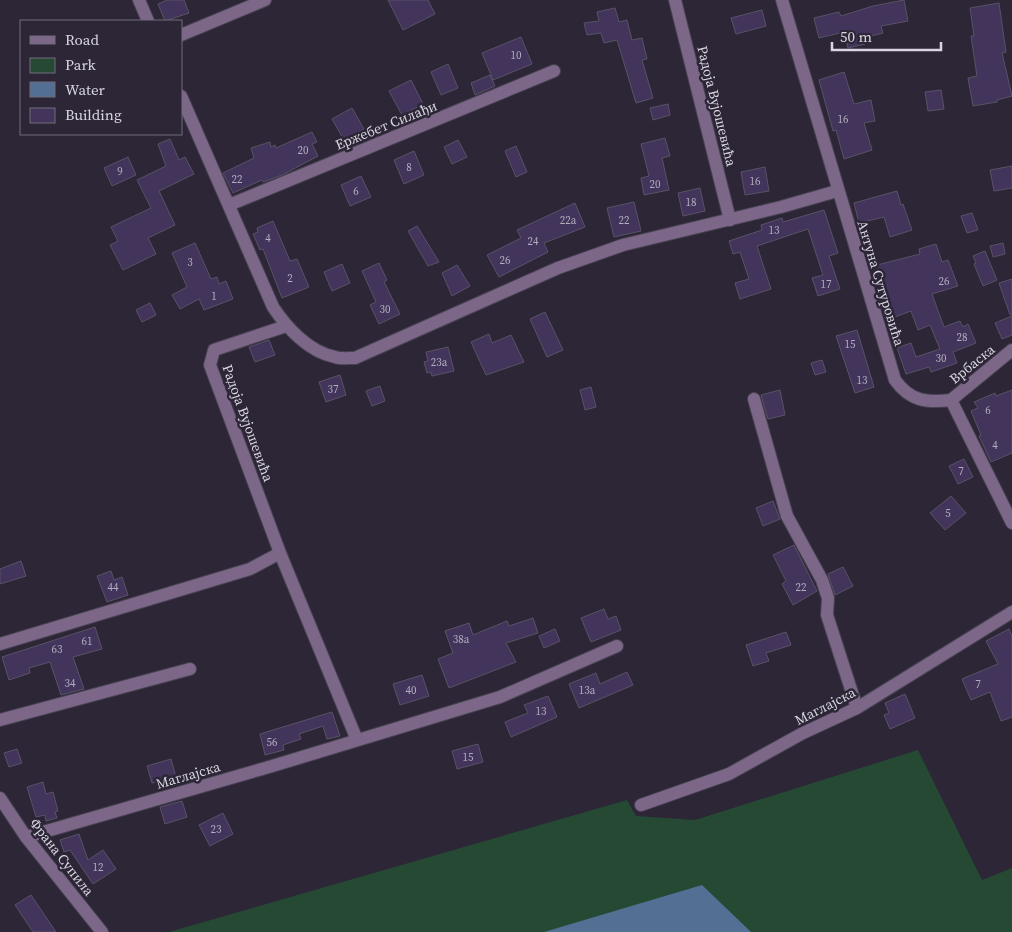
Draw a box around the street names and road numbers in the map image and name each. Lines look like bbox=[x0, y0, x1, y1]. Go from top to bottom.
street label: Радоја Вујошевића bbox=[692, 44, 742, 169]
street label: Ержебет Силађи bbox=[332, 95, 440, 155]
street label: Антуна Сутуровића bbox=[852, 218, 910, 349]
street label: Врбаска bbox=[945, 339, 1000, 388]
street label: Радоја Вујошевића bbox=[217, 362, 279, 485]
street label: Маглајска bbox=[791, 682, 860, 730]
street label: Маглајска bbox=[154, 756, 223, 794]
street label: Франа Супила bbox=[25, 814, 99, 901]

